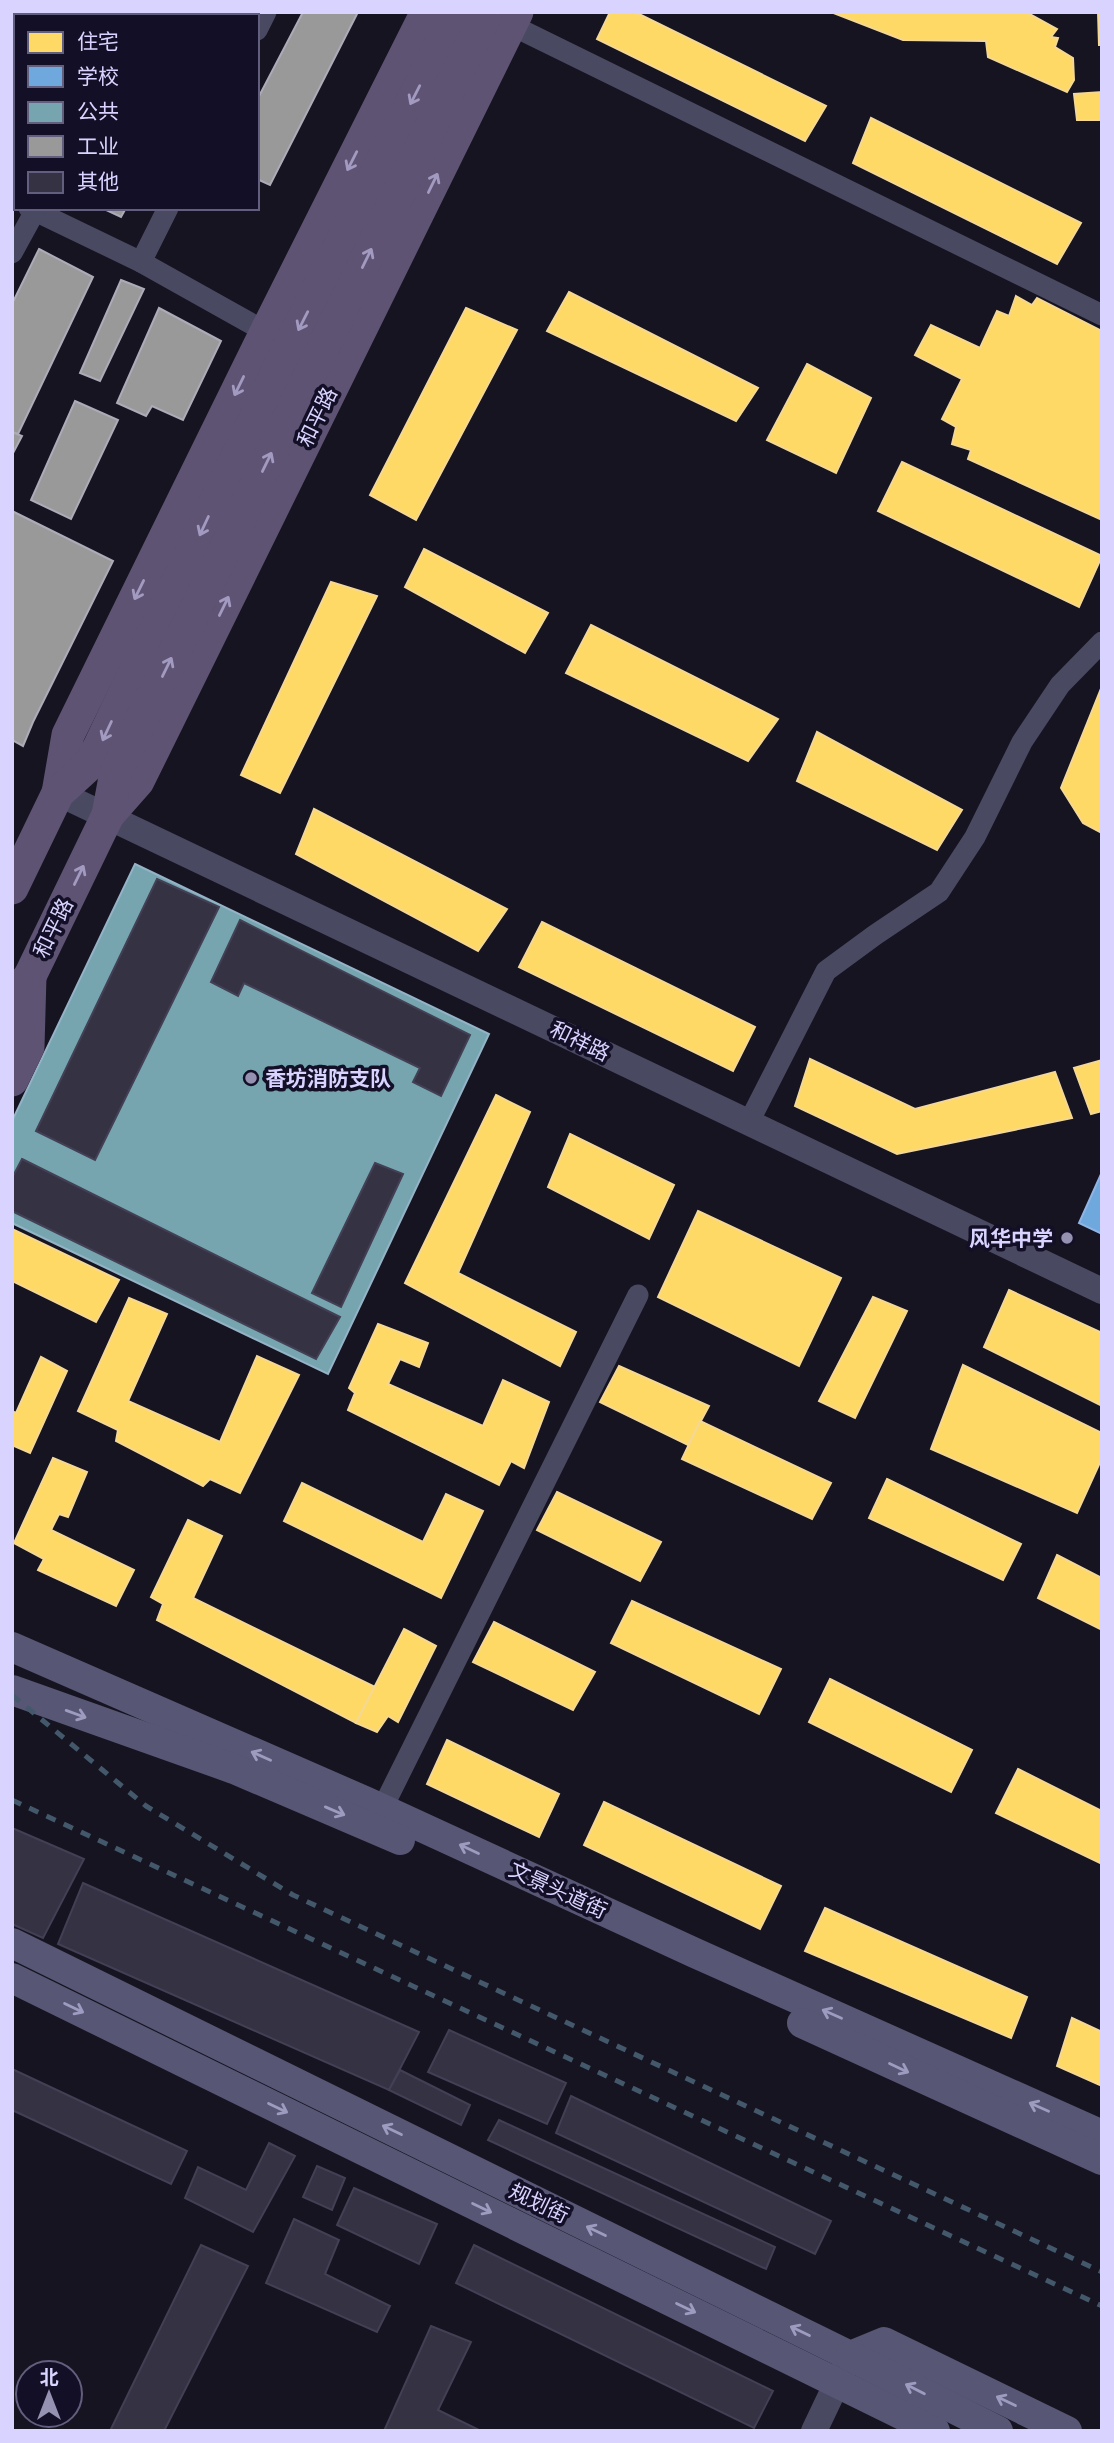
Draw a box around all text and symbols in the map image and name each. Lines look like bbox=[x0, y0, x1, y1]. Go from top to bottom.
legend bbox=[14, 14, 259, 210]
text: 住宅 bbox=[77, 29, 119, 54]
text: 学校 bbox=[77, 64, 119, 89]
one-way arrow bbox=[408, 84, 422, 105]
text: 公共 bbox=[77, 99, 119, 124]
text: 工业 bbox=[77, 134, 119, 159]
one-way arrow bbox=[345, 150, 359, 171]
text: 其他 bbox=[77, 169, 119, 194]
one-way arrow bbox=[426, 173, 440, 194]
one-way arrow bbox=[361, 248, 374, 269]
one-way arrow bbox=[295, 310, 309, 331]
one-way arrow bbox=[232, 375, 246, 396]
street label: 和平路 bbox=[292, 383, 342, 451]
one-way arrow bbox=[261, 452, 275, 473]
one-way arrow bbox=[197, 515, 211, 536]
one-way arrow bbox=[132, 579, 145, 600]
one-way arrow bbox=[218, 596, 231, 617]
one-way arrow bbox=[161, 657, 175, 678]
one-way arrow bbox=[99, 720, 113, 741]
one-way arrow bbox=[73, 865, 86, 886]
street label: 和平路 bbox=[28, 894, 78, 962]
street label: 和祥路 bbox=[546, 1016, 614, 1066]
place label: 香坊消防支队 bbox=[265, 1066, 391, 1091]
marker: 香坊消防支队 bbox=[243, 1070, 259, 1086]
place label: 风华中学 bbox=[969, 1226, 1053, 1251]
marker: 风华中学 bbox=[1059, 1230, 1075, 1246]
one-way arrow bbox=[65, 1708, 87, 1721]
one-way arrow bbox=[251, 1749, 272, 1762]
one-way arrow bbox=[324, 1805, 345, 1818]
one-way arrow bbox=[459, 1842, 480, 1855]
street label: 文景头道街 bbox=[505, 1856, 611, 1924]
one-way arrow bbox=[63, 2001, 84, 2015]
one-way arrow bbox=[822, 2007, 843, 2020]
one-way arrow bbox=[888, 2061, 909, 2075]
one-way arrow bbox=[1029, 2100, 1051, 2113]
one-way arrow bbox=[267, 2101, 288, 2115]
one-way arrow bbox=[382, 2123, 403, 2137]
street label: 规划街 bbox=[505, 2178, 573, 2228]
one-way arrow bbox=[471, 2201, 492, 2215]
one-way arrow bbox=[586, 2223, 607, 2237]
one-way arrow bbox=[675, 2302, 696, 2315]
one-way arrow bbox=[790, 2324, 811, 2337]
north arrow bbox=[14, 2359, 84, 2429]
text: 北 bbox=[39, 2366, 59, 2388]
one-way arrow bbox=[905, 2381, 926, 2395]
one-way arrow bbox=[996, 2394, 1017, 2407]

